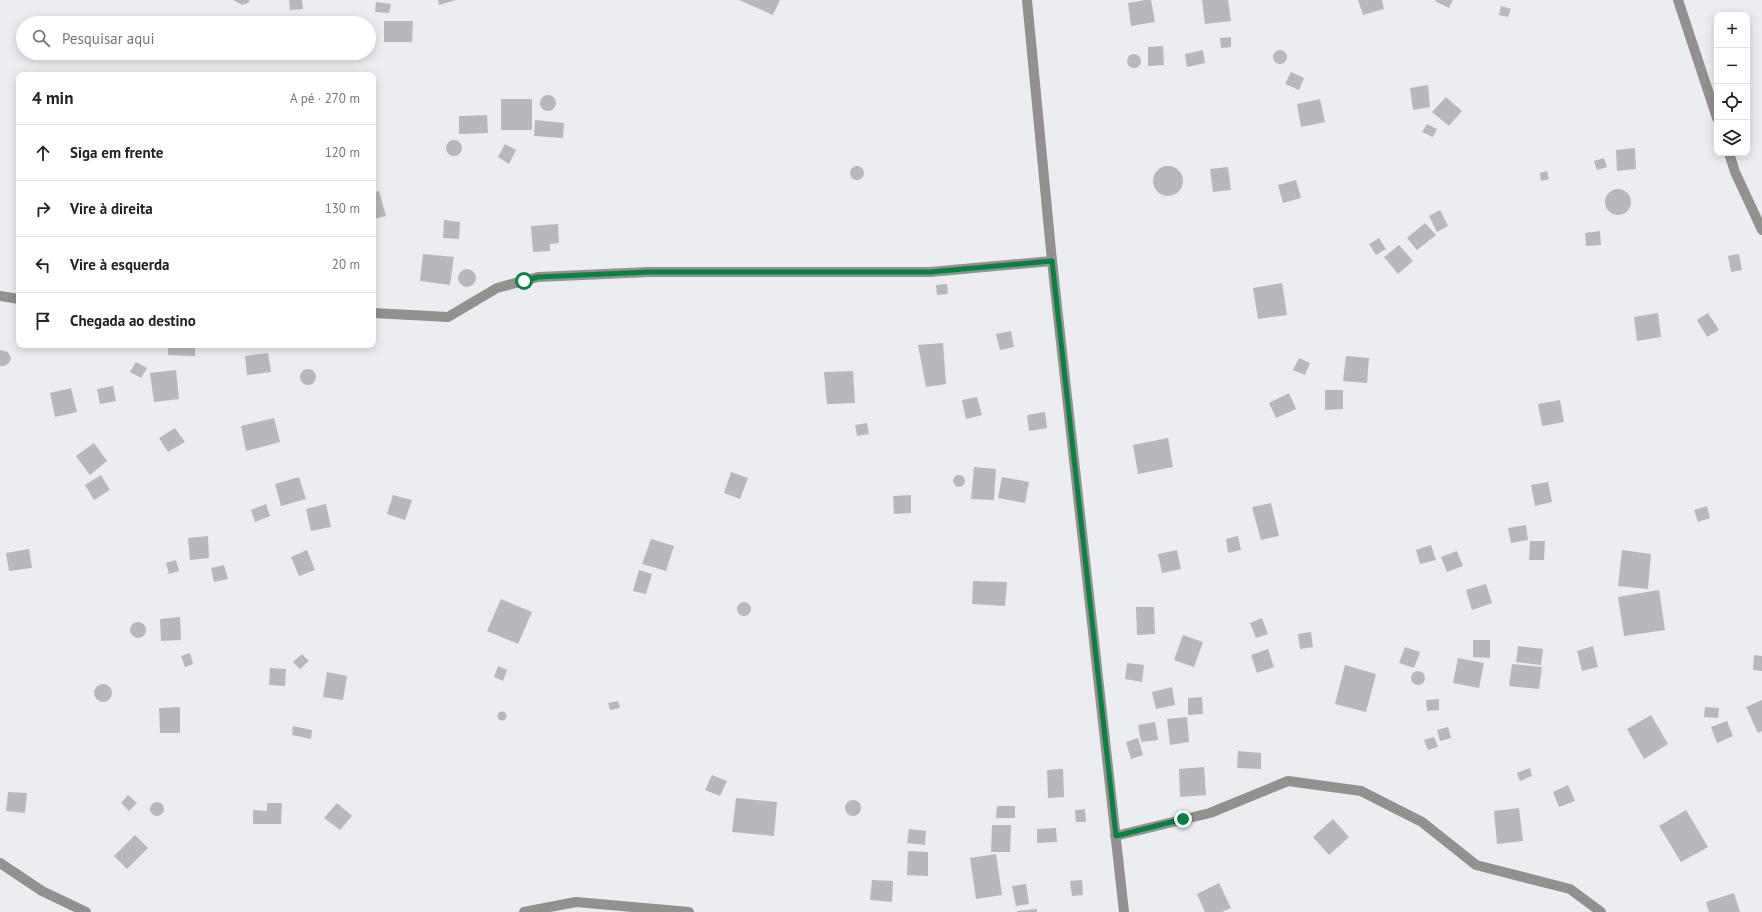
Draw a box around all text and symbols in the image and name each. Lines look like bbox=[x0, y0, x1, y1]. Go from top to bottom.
map controls bbox=[1714, 12, 1750, 156]
button: + bbox=[1714, 12, 1750, 48]
search box bbox=[16, 16, 376, 60]
icon: search bbox=[30, 27, 52, 49]
text: Pesquisar aqui bbox=[62, 29, 154, 48]
button: − bbox=[1714, 48, 1750, 84]
button: locate bbox=[1714, 84, 1750, 120]
text: 4 min bbox=[32, 87, 73, 109]
text: A pé · 270 m bbox=[290, 90, 360, 107]
button: layers bbox=[1714, 120, 1750, 156]
icon: ahead bbox=[32, 142, 54, 164]
text: Siga em frente bbox=[70, 143, 163, 162]
text: 120 m bbox=[325, 144, 360, 161]
icon: right bbox=[32, 198, 54, 220]
text: Vire à direita bbox=[70, 199, 153, 218]
text: 130 m bbox=[325, 200, 360, 217]
icon: left bbox=[32, 254, 54, 276]
text: Vire à esquerda bbox=[70, 255, 169, 274]
text: 20 m bbox=[332, 256, 360, 273]
route start bbox=[515, 272, 533, 290]
icon: arrive bbox=[32, 310, 54, 332]
text: Chegada ao destino bbox=[70, 311, 196, 330]
route end bbox=[1174, 810, 1192, 828]

